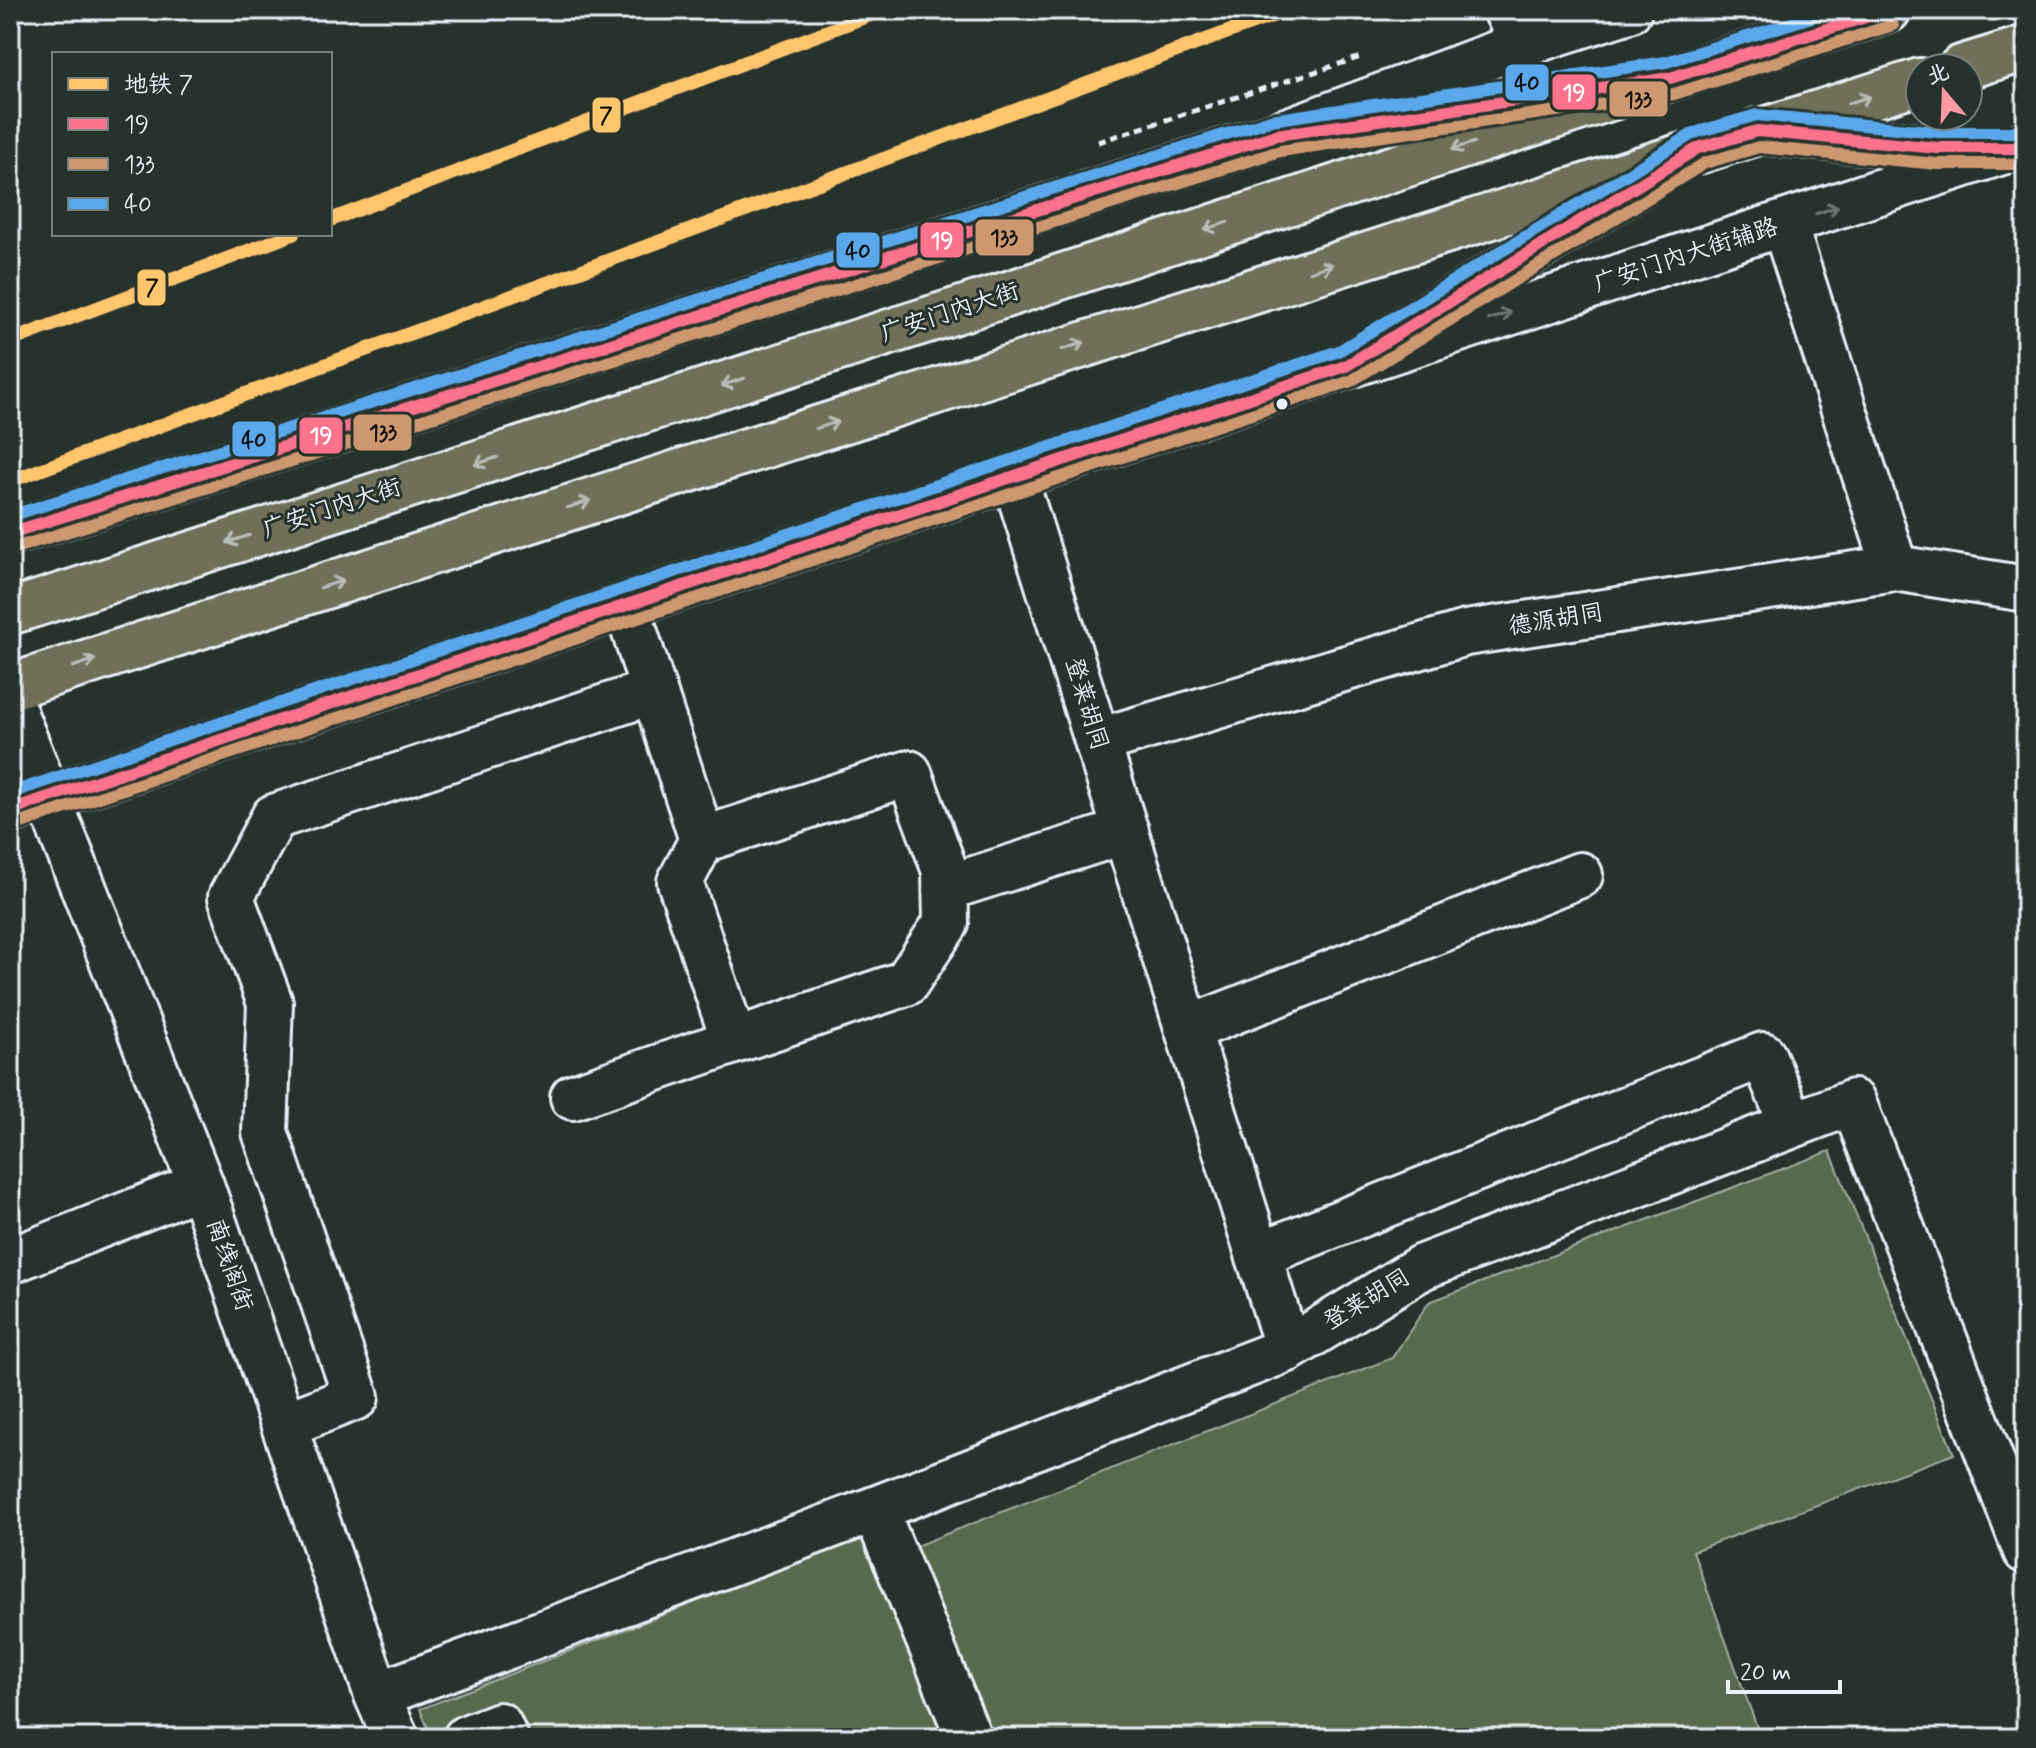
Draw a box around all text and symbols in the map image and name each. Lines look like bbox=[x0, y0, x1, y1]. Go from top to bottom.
legend bbox=[52, 52, 332, 236]
north arrow bbox=[1904, 52, 1984, 132]
text: 北 bbox=[1923, 58, 1953, 92]
line badge: 40 bbox=[1504, 63, 1550, 102]
text: 地铁 7 bbox=[124, 70, 193, 101]
text: 40 bbox=[1514, 70, 1540, 98]
line badge: 19 bbox=[1551, 73, 1597, 111]
text: 19 bbox=[1563, 80, 1585, 108]
line badge: 133 bbox=[1608, 80, 1669, 118]
text: 133 bbox=[1624, 87, 1652, 115]
one-way arrow bbox=[1846, 91, 1871, 106]
line badge: 7 bbox=[591, 96, 622, 134]
text: 7 bbox=[599, 103, 613, 131]
text: 19 bbox=[124, 110, 149, 141]
one-way arrow bbox=[1451, 139, 1477, 154]
text: 133 bbox=[124, 150, 155, 181]
text: 40 bbox=[124, 190, 152, 221]
one-way arrow bbox=[1814, 201, 1839, 216]
street label: 广安门内大街辅路 bbox=[1590, 212, 1782, 300]
line badge: 133 bbox=[974, 218, 1035, 257]
one-way arrow bbox=[1204, 220, 1229, 235]
line badge: 19 bbox=[919, 221, 965, 259]
text: 133 bbox=[990, 225, 1018, 253]
text: 19 bbox=[931, 228, 953, 256]
line badge: 40 bbox=[835, 231, 881, 269]
text: 40 bbox=[845, 238, 871, 266]
one-way arrow bbox=[1308, 259, 1333, 274]
line badge: 7 bbox=[136, 268, 167, 307]
text: 7 bbox=[145, 275, 159, 303]
street label: 广安门内大街 bbox=[877, 276, 1023, 350]
one-way arrow bbox=[1486, 308, 1512, 323]
one-way arrow bbox=[1059, 338, 1085, 353]
one-way arrow bbox=[721, 375, 747, 390]
unlabelled marker bbox=[1274, 396, 1290, 412]
line badge: 133 bbox=[352, 413, 413, 452]
line badge: 19 bbox=[298, 416, 344, 455]
one-way arrow bbox=[814, 416, 839, 431]
line badge: 40 bbox=[231, 420, 277, 458]
text: 133 bbox=[369, 420, 397, 448]
text: 19 bbox=[310, 423, 332, 451]
text: 40 bbox=[241, 427, 267, 455]
one-way arrow bbox=[473, 454, 498, 469]
street label: 广安门内大街 bbox=[259, 472, 405, 546]
one-way arrow bbox=[566, 496, 592, 511]
one-way arrow bbox=[225, 533, 250, 548]
one-way arrow bbox=[319, 575, 344, 590]
street label: 德源胡同 bbox=[1506, 597, 1606, 643]
street label: 登莱胡同 bbox=[1057, 654, 1115, 754]
one-way arrow bbox=[71, 655, 97, 670]
street label: 南线阁街 bbox=[199, 1215, 259, 1315]
street label: 登莱胡同 bbox=[1318, 1262, 1416, 1338]
scale bar bbox=[1728, 1644, 1840, 1694]
text: 20 m bbox=[1740, 1658, 1791, 1689]

